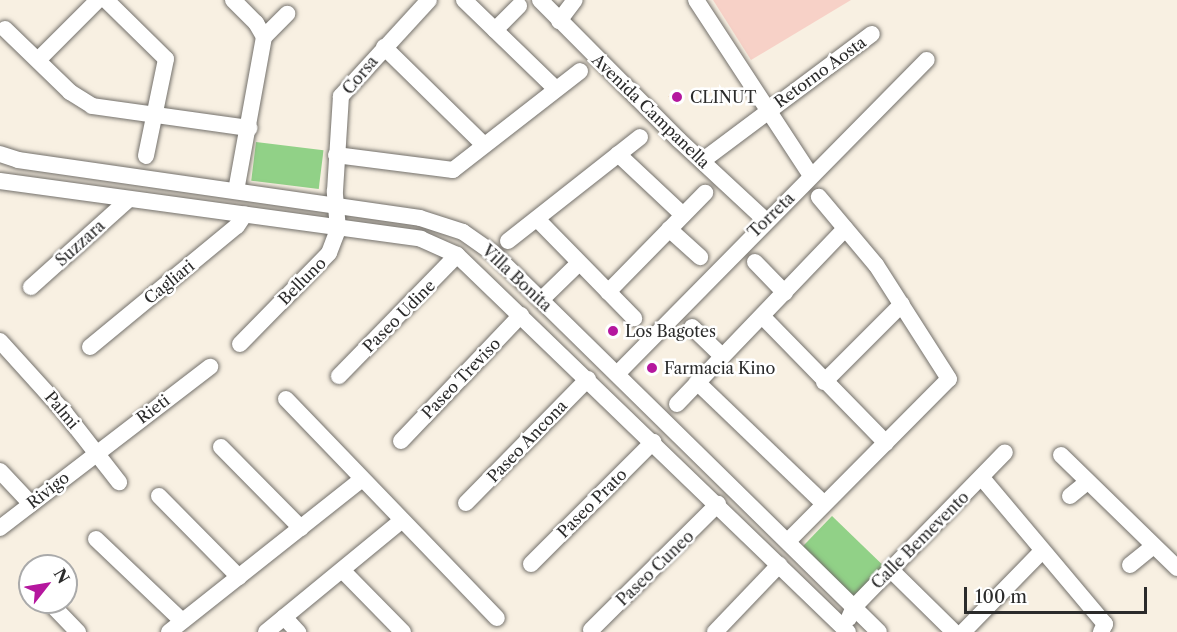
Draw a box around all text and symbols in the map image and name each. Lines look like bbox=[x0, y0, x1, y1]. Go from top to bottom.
street label: Retorno Aosta bbox=[770, 32, 870, 112]
street label: Avenida Campanella bbox=[588, 50, 714, 172]
street label: Corsa bbox=[338, 52, 382, 98]
place label: CLINUT bbox=[690, 87, 756, 107]
marker: CLINUT bbox=[668, 88, 686, 106]
street label: Torreta bbox=[744, 188, 798, 242]
street label: Suzzara bbox=[51, 216, 109, 270]
street label: Villa Bonita bbox=[478, 241, 556, 315]
street label: Belluno bbox=[274, 253, 330, 309]
street label: Cagliari bbox=[140, 256, 198, 308]
street label: Paseo Udine bbox=[359, 276, 439, 356]
place label: Los Bagotes bbox=[625, 321, 716, 341]
marker: Los Bagotes bbox=[606, 324, 620, 338]
street label: Paseo Treviso bbox=[418, 333, 504, 423]
place label: Farmacia Kino bbox=[664, 358, 775, 378]
marker: Farmacia Kino bbox=[645, 361, 659, 375]
street label: Palmi bbox=[41, 387, 83, 433]
street label: Rieti bbox=[133, 390, 173, 428]
street label: Paseo Ancona bbox=[483, 396, 571, 486]
street label: Paseo Prato bbox=[553, 464, 631, 542]
street label: Rivigo bbox=[23, 468, 73, 512]
street label: Calle Bemevento bbox=[867, 487, 973, 593]
street label: Paseo Cuneo bbox=[612, 526, 698, 610]
north arrow bbox=[18, 554, 78, 614]
text: N bbox=[50, 565, 74, 587]
scale bar bbox=[967, 575, 1150, 613]
text: 100 m bbox=[975, 586, 1027, 608]

